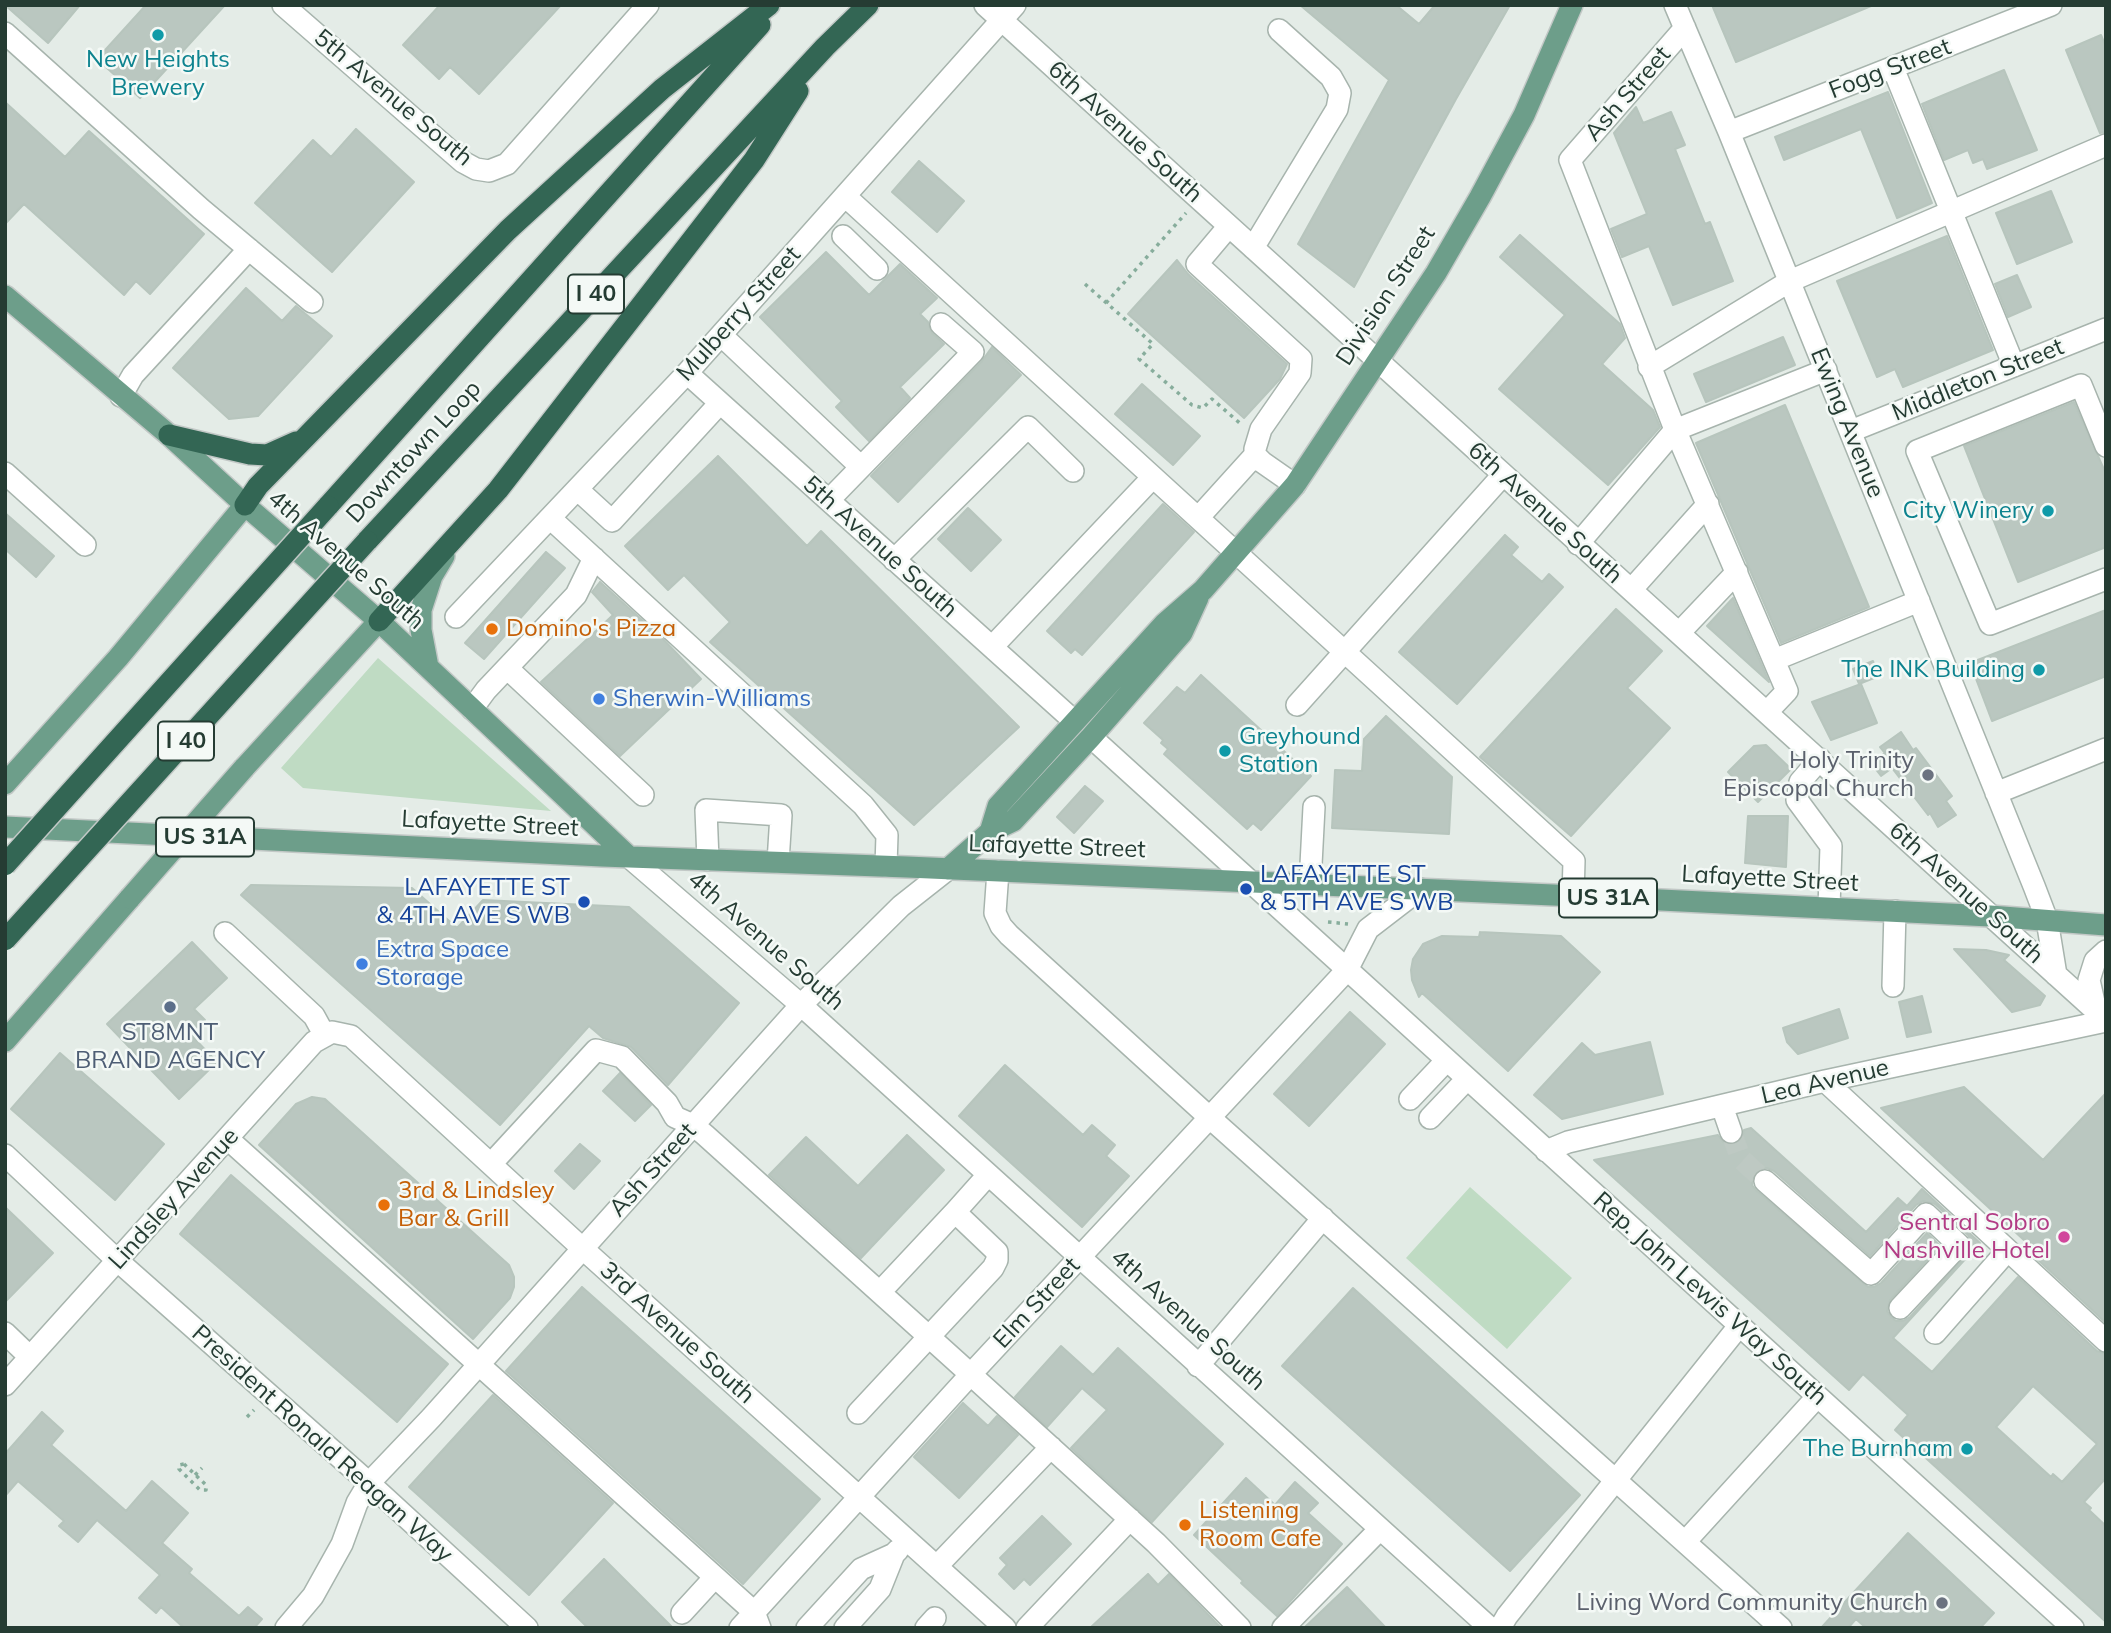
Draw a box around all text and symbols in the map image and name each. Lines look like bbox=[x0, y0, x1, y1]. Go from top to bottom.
street label: 5th Avenue South bbox=[308, 23, 478, 173]
marker: New Heights Brewery bbox=[150, 27, 166, 43]
street label: Fogg Street bbox=[1825, 33, 1955, 105]
street label: Ash Street bbox=[1579, 41, 1677, 147]
place label: New Heights Brewery bbox=[86, 46, 230, 102]
street label: 6th Avenue South bbox=[1042, 55, 1208, 209]
street label: Division Street bbox=[1330, 221, 1442, 371]
street label: Mulberry Street bbox=[671, 241, 807, 387]
road number: I 40 bbox=[568, 274, 624, 314]
street label: Middleton Street bbox=[1888, 332, 2068, 428]
street label: Ewing Avenue bbox=[1804, 344, 1890, 502]
street label: Downtown Loop bbox=[341, 375, 487, 529]
street label: 6th Avenue South bbox=[1462, 436, 1628, 590]
street label: 5th Avenue South bbox=[797, 470, 963, 624]
street label: 4th Avenue South bbox=[262, 484, 430, 636]
place label: City Winery bbox=[1903, 497, 2034, 525]
marker: City Winery bbox=[2040, 503, 2056, 519]
place label: Domino's Pizza bbox=[506, 615, 676, 643]
marker: Domino's Pizza bbox=[484, 621, 500, 637]
place label: The INK Building bbox=[1841, 656, 2025, 684]
marker: The INK Building bbox=[2031, 662, 2047, 678]
place label: Sherwin-Williams bbox=[613, 685, 811, 713]
marker: Sherwin-Williams bbox=[591, 691, 607, 707]
road number: I 40 bbox=[158, 722, 214, 761]
place label: Greyhound Station bbox=[1239, 723, 1361, 779]
marker: Greyhound Station bbox=[1217, 743, 1233, 759]
place label: Holy Trinity Episcopal Church bbox=[1723, 747, 1914, 803]
marker: Holy Trinity Episcopal Church bbox=[1920, 767, 1936, 783]
street label: Lafayette Street bbox=[401, 805, 579, 843]
street label: 6th Avenue South bbox=[1883, 816, 2049, 970]
road number: US 31A bbox=[156, 818, 254, 856]
street label: Lafayette Street bbox=[968, 830, 1146, 864]
street label: Lafayette Street bbox=[1681, 860, 1859, 898]
place label: LAFAYETTE ST & 5TH AVE S WB bbox=[1260, 861, 1454, 917]
street label: 4th Avenue South bbox=[682, 865, 850, 1017]
place label: LAFAYETTE ST & 4TH AVE S WB bbox=[376, 874, 570, 930]
road number: US 31A bbox=[1559, 878, 1657, 917]
marker: LAFAYETTE ST & 5TH AVE S WB bbox=[1238, 881, 1254, 897]
marker: LAFAYETTE ST & 4TH AVE S WB bbox=[576, 894, 592, 910]
place label: Extra Space Storage bbox=[376, 936, 509, 992]
marker: Extra Space Storage bbox=[354, 956, 370, 972]
marker: ST8MNT BRAND AGENCY bbox=[162, 999, 178, 1015]
place label: ST8MNT BRAND AGENCY bbox=[75, 1019, 265, 1075]
street label: Lea Avenue bbox=[1758, 1053, 1892, 1111]
street label: Ash Street bbox=[603, 1117, 703, 1223]
street label: Lindsley Avenue bbox=[103, 1122, 245, 1276]
place label: 3rd & Lindsley Bar & Grill bbox=[398, 1177, 555, 1233]
street label: Rep. John Lewis Way South bbox=[1587, 1186, 1833, 1412]
marker: 3rd & Lindsley Bar & Grill bbox=[376, 1197, 392, 1213]
place label: Sentral Sobro Nashville Hotel bbox=[1884, 1209, 2050, 1265]
marker: Sentral Sobro Nashville Hotel bbox=[2056, 1229, 2072, 1245]
street label: 4th Avenue South bbox=[1105, 1243, 1271, 1397]
street label: Elm Street bbox=[988, 1252, 1086, 1354]
street label: 3rd Avenue South bbox=[594, 1256, 760, 1410]
street label: President Ronald Reagan Way bbox=[186, 1319, 458, 1569]
place label: The Burnham bbox=[1803, 1435, 1953, 1463]
marker: The Burnham bbox=[1959, 1441, 1975, 1457]
place label: Listening Room Cafe bbox=[1199, 1497, 1321, 1553]
marker: Listening Room Cafe bbox=[1177, 1517, 1193, 1533]
place label: Living Word Community Church bbox=[1576, 1589, 1928, 1617]
marker: Living Word Community Church bbox=[1934, 1595, 1950, 1611]

